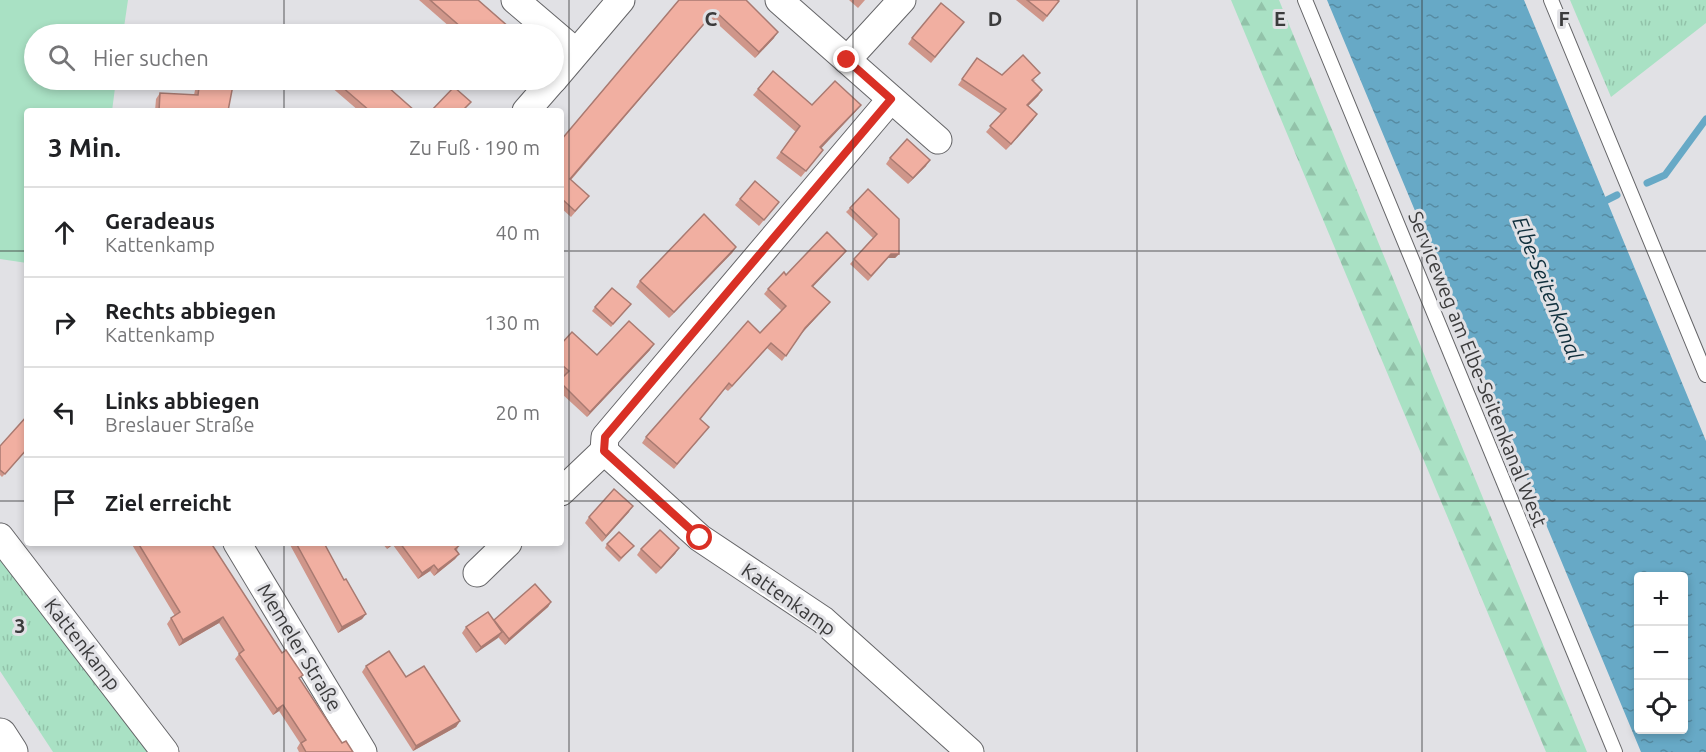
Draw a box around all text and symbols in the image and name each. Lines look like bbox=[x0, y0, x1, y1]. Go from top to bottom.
text: C bbox=[705, 7, 718, 30]
text: D bbox=[988, 7, 1002, 30]
text: E bbox=[1274, 7, 1286, 30]
text: F bbox=[1558, 7, 1570, 30]
search box bbox=[24, 24, 564, 90]
icon: search bbox=[45, 41, 78, 74]
text: Hier suchen bbox=[93, 45, 209, 70]
route end bbox=[833, 46, 859, 72]
text: 3 Min. bbox=[48, 133, 121, 162]
text: Zu Fuß · 190 m bbox=[409, 136, 540, 159]
text: Geradeaus bbox=[105, 208, 215, 233]
street label: Serviceweg am Elbe-Seitenkanal West bbox=[1404, 208, 1552, 530]
water label: Elbe-Seitenkanal bbox=[1508, 213, 1588, 363]
icon: ahead bbox=[48, 216, 81, 249]
text: 40 m bbox=[496, 221, 540, 244]
text: Kattenkamp bbox=[105, 233, 215, 256]
text: Rechts abbiegen bbox=[105, 298, 276, 323]
icon: right bbox=[48, 306, 81, 339]
text: 130 m bbox=[484, 311, 540, 334]
text: Kattenkamp bbox=[105, 323, 215, 346]
text: Links abbiegen bbox=[105, 388, 260, 413]
icon: left bbox=[48, 396, 81, 429]
text: 20 m bbox=[496, 401, 540, 424]
text: Breslauer Straße bbox=[105, 413, 254, 436]
icon: arrive bbox=[48, 486, 81, 519]
text: Ziel erreicht bbox=[105, 490, 232, 515]
route start bbox=[686, 524, 712, 550]
street label: Kattenkamp bbox=[737, 558, 841, 640]
map controls bbox=[1634, 572, 1688, 734]
button: + bbox=[1634, 572, 1688, 626]
street label: Memeler Straße bbox=[253, 579, 347, 715]
street label: Kattenkamp bbox=[40, 594, 126, 694]
text: 3 bbox=[14, 614, 26, 637]
button: − bbox=[1634, 626, 1688, 680]
button: locate bbox=[1634, 680, 1688, 734]

